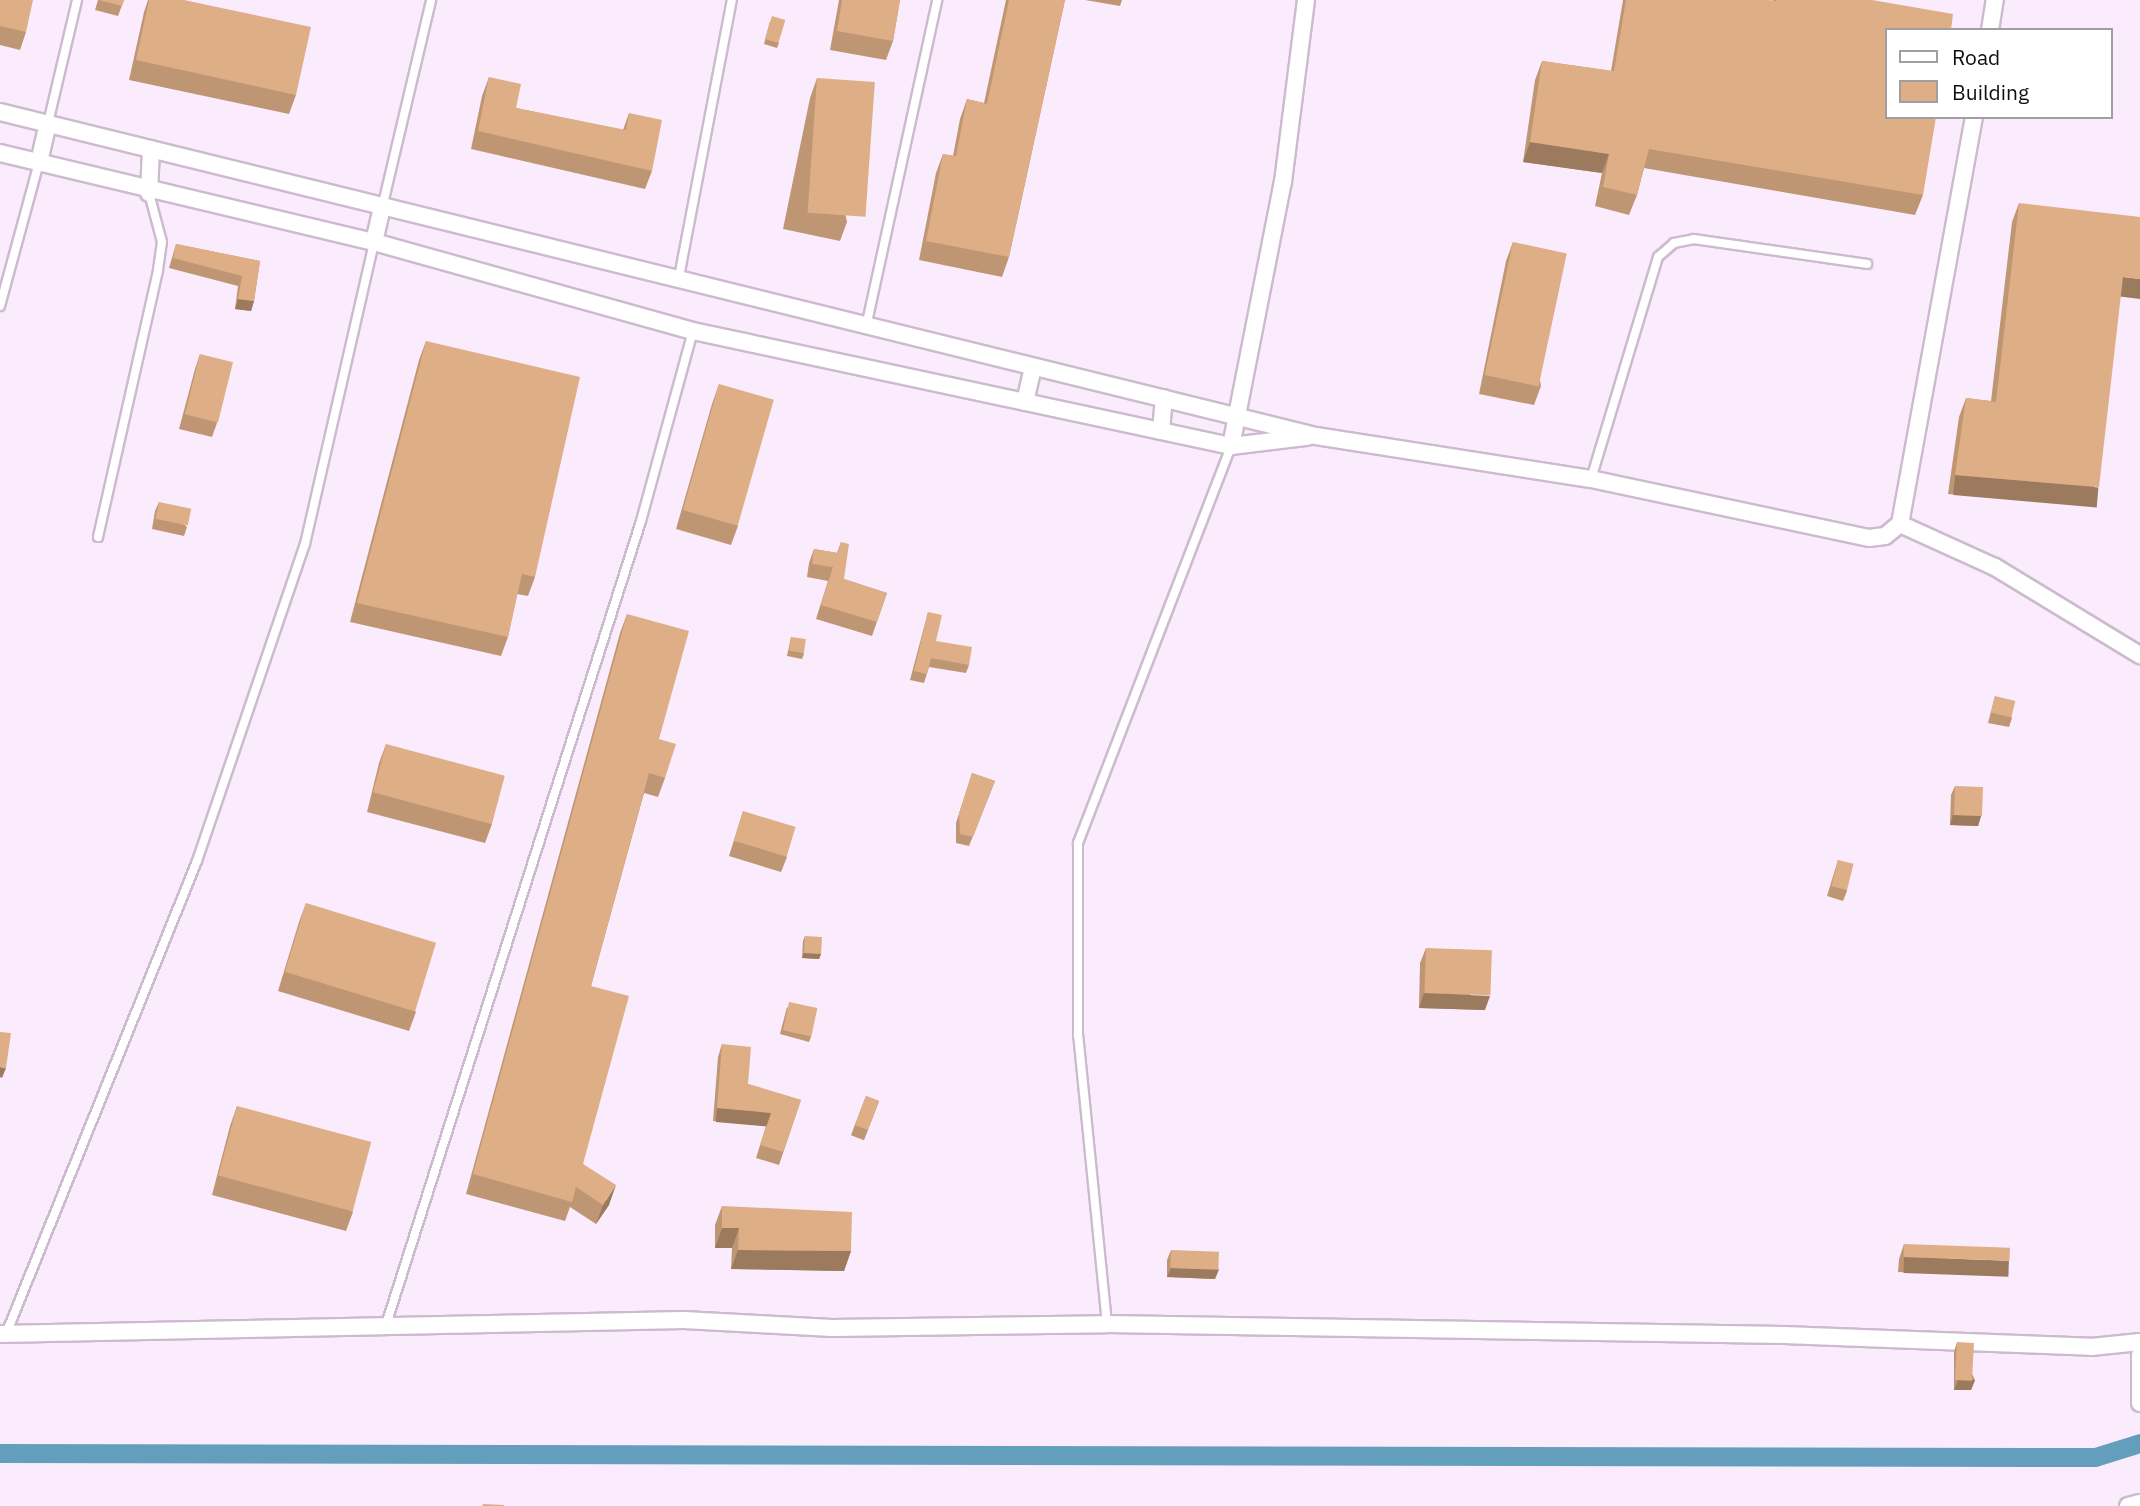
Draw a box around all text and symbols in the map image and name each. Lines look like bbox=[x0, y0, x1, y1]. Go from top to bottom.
legend bbox=[1884, 28, 2112, 119]
text: Road bbox=[1952, 43, 2000, 71]
text: Building bbox=[1952, 78, 2029, 106]

